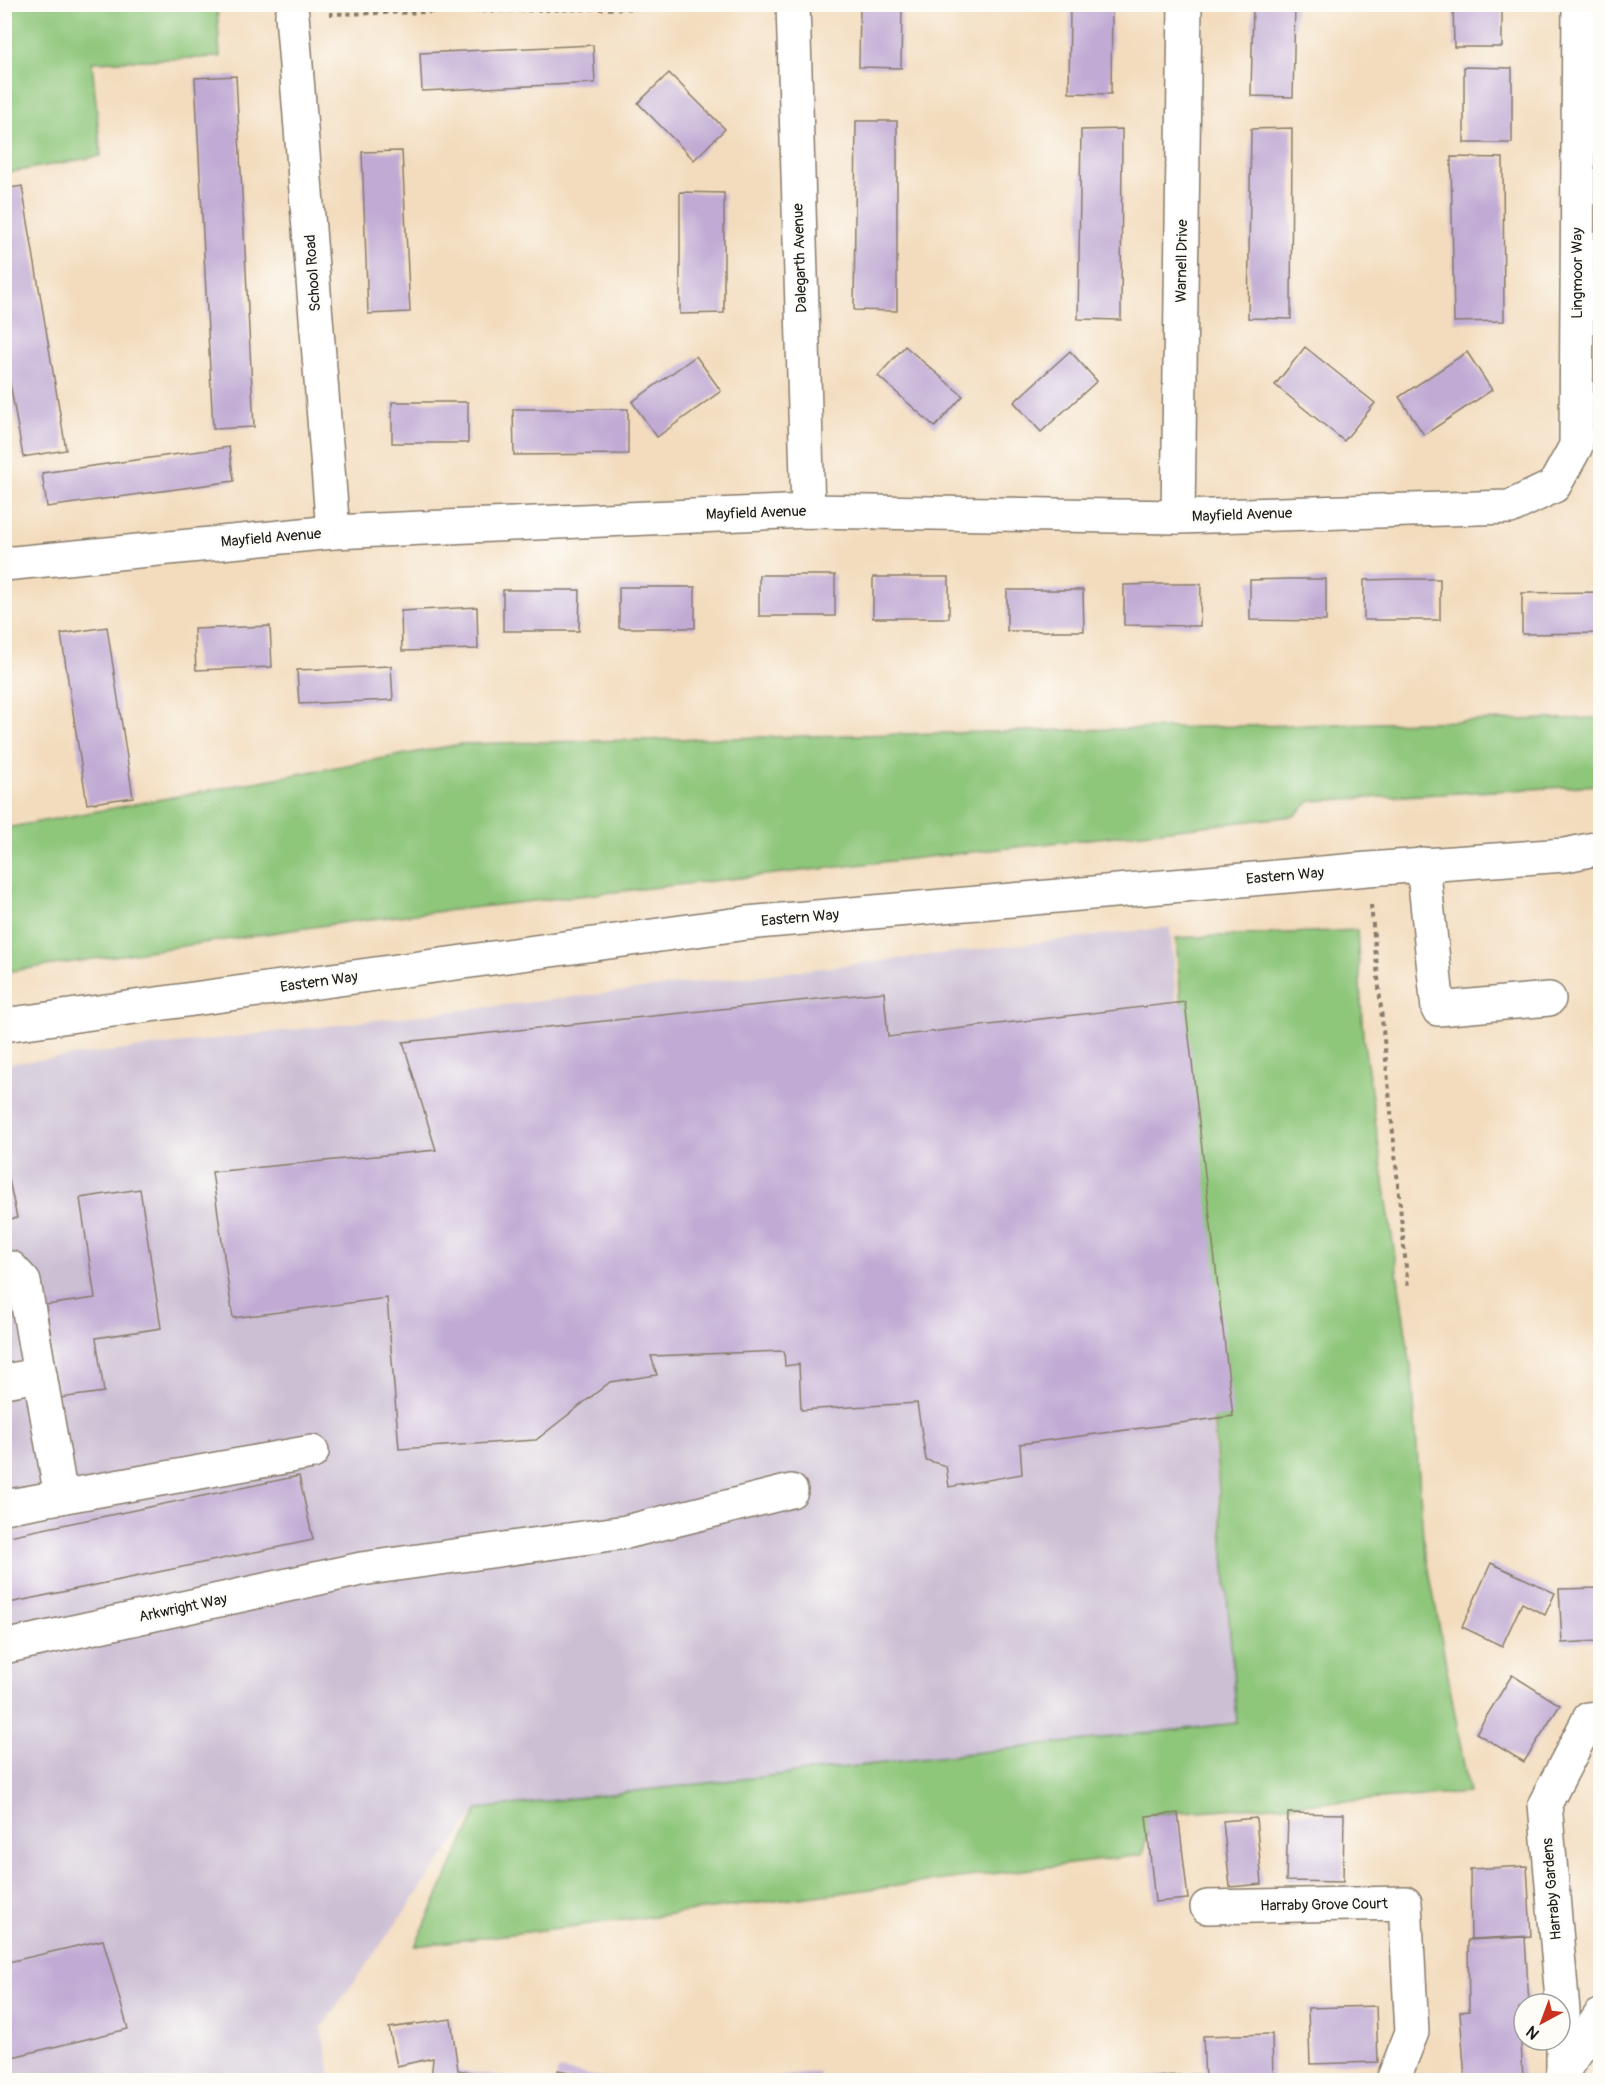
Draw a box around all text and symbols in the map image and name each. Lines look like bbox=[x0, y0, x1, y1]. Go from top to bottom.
street label: Dalegarth Avenue bbox=[789, 202, 811, 313]
street label: Warnell Drive bbox=[1172, 219, 1192, 303]
street label: Lingmoor Way bbox=[1568, 227, 1587, 319]
street label: School Road bbox=[301, 234, 325, 312]
street label: Mayfield Avenue bbox=[705, 502, 807, 524]
street label: Mayfield Avenue bbox=[1191, 504, 1293, 526]
street label: Mayfield Avenue bbox=[220, 524, 323, 552]
street label: Eastern Way bbox=[1245, 863, 1325, 889]
street label: Eastern Way bbox=[760, 905, 840, 931]
street label: Eastern Way bbox=[279, 967, 360, 997]
street label: Arkwright Way bbox=[137, 1589, 229, 1627]
street label: Harraby Gardens bbox=[1538, 1837, 1566, 1941]
street label: Harraby Grove Court bbox=[1260, 1894, 1389, 1916]
north arrow bbox=[1512, 1992, 1572, 2052]
text: N bbox=[1522, 2021, 1543, 2044]

